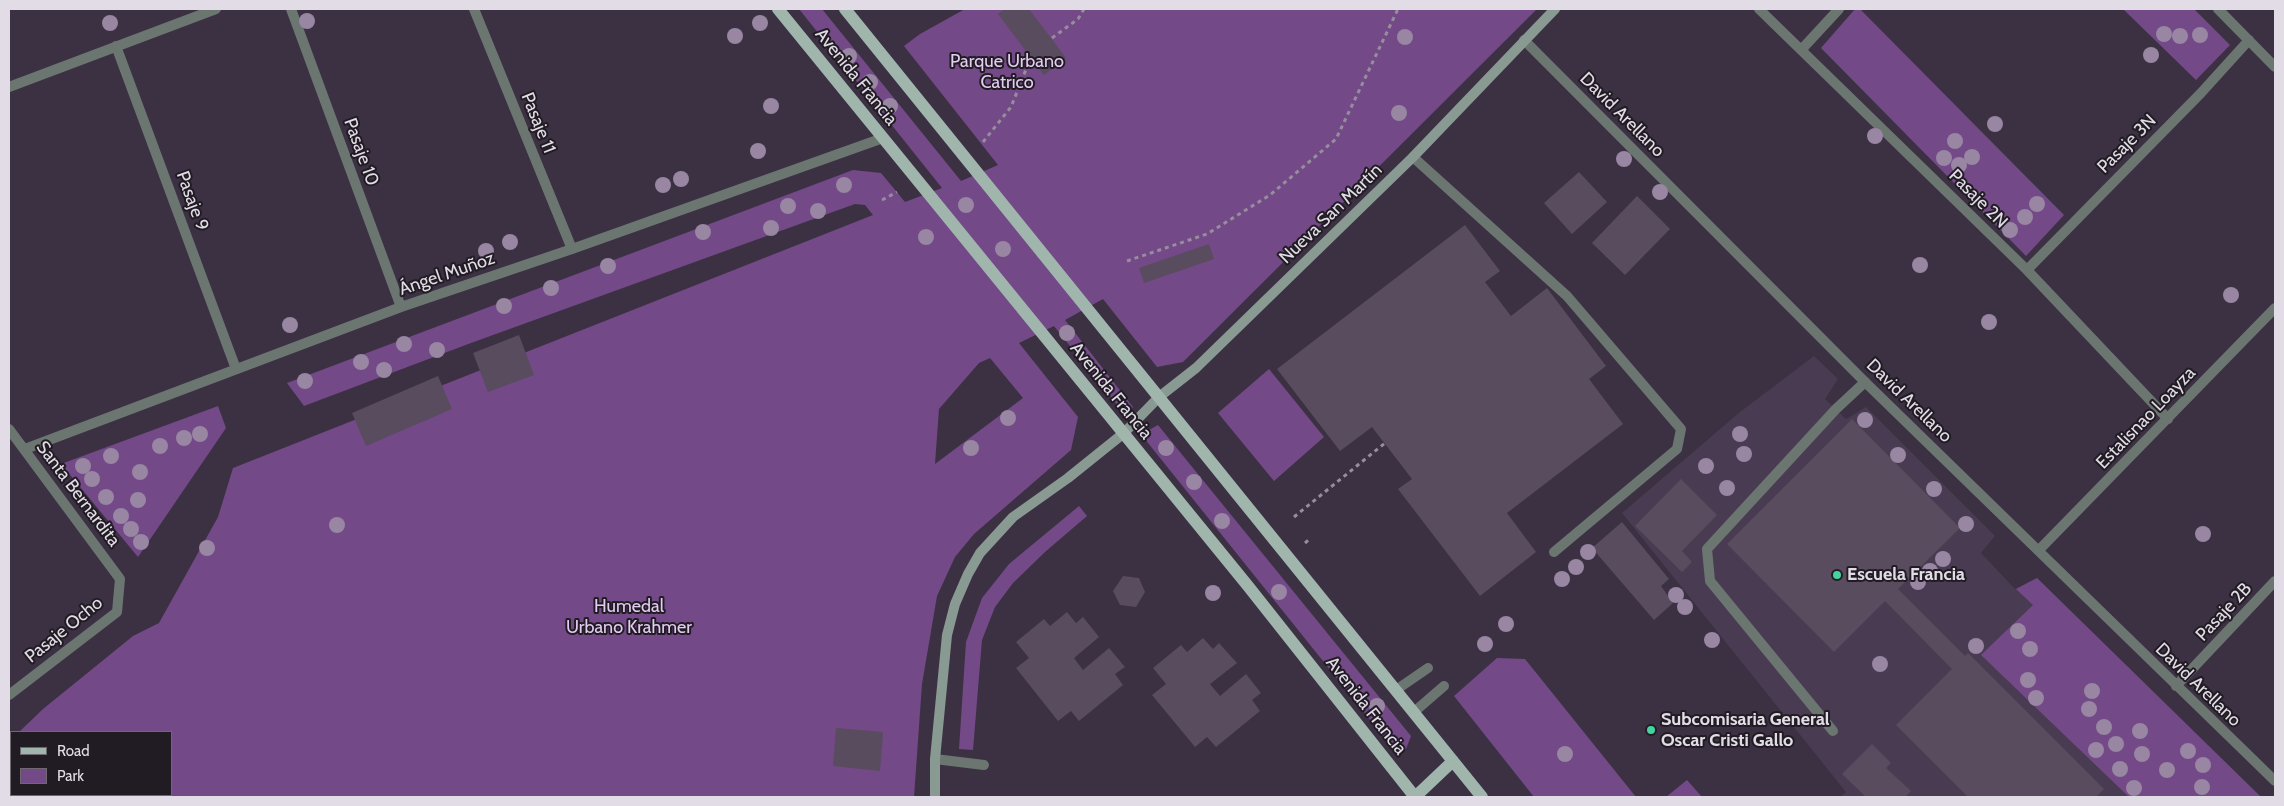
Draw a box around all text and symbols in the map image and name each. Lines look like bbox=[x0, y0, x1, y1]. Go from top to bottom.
street label: Avenida Francia bbox=[810, 24, 902, 130]
park label: Parque Urbano Catrico bbox=[950, 51, 1064, 94]
street label: David Arellano bbox=[1575, 68, 1669, 162]
street label: Pasaje 11 bbox=[516, 89, 560, 157]
street label: Pasaje 3N bbox=[2093, 110, 2161, 178]
street label: Pasaje 10 bbox=[339, 115, 383, 189]
street label: Nueva San Martín bbox=[1275, 160, 1387, 268]
street label: Pasaje 2N bbox=[1944, 165, 2012, 233]
street label: Pasaje 9 bbox=[171, 168, 213, 234]
street label: Ángel Muñoz bbox=[396, 248, 498, 300]
street label: Avenida Francia bbox=[1065, 338, 1157, 444]
street label: David Arellano bbox=[1862, 355, 1956, 447]
street label: Estalisnao Loayza bbox=[2092, 363, 2200, 473]
street label: Santa Bernardita bbox=[31, 437, 125, 551]
place label: Escuela Francia bbox=[1847, 564, 1965, 586]
marker: Escuela Francia bbox=[1831, 569, 1843, 581]
street label: Pasaje 2B bbox=[2192, 578, 2256, 646]
street label: Pasaje Ocho bbox=[21, 592, 107, 668]
park label: Humedal Urbano Krahmer bbox=[566, 596, 692, 638]
street label: David Arellano bbox=[2151, 639, 2245, 731]
street label: Avenida Francia bbox=[1321, 653, 1411, 759]
place label: Subcomisaria General Oscar Cristi Gallo bbox=[1661, 709, 1830, 752]
marker: Subcomisaria General Oscar Cristi Gallo bbox=[1645, 724, 1657, 736]
legend bbox=[10, 731, 172, 796]
text: Road bbox=[57, 742, 90, 760]
text: Park bbox=[57, 767, 84, 785]

